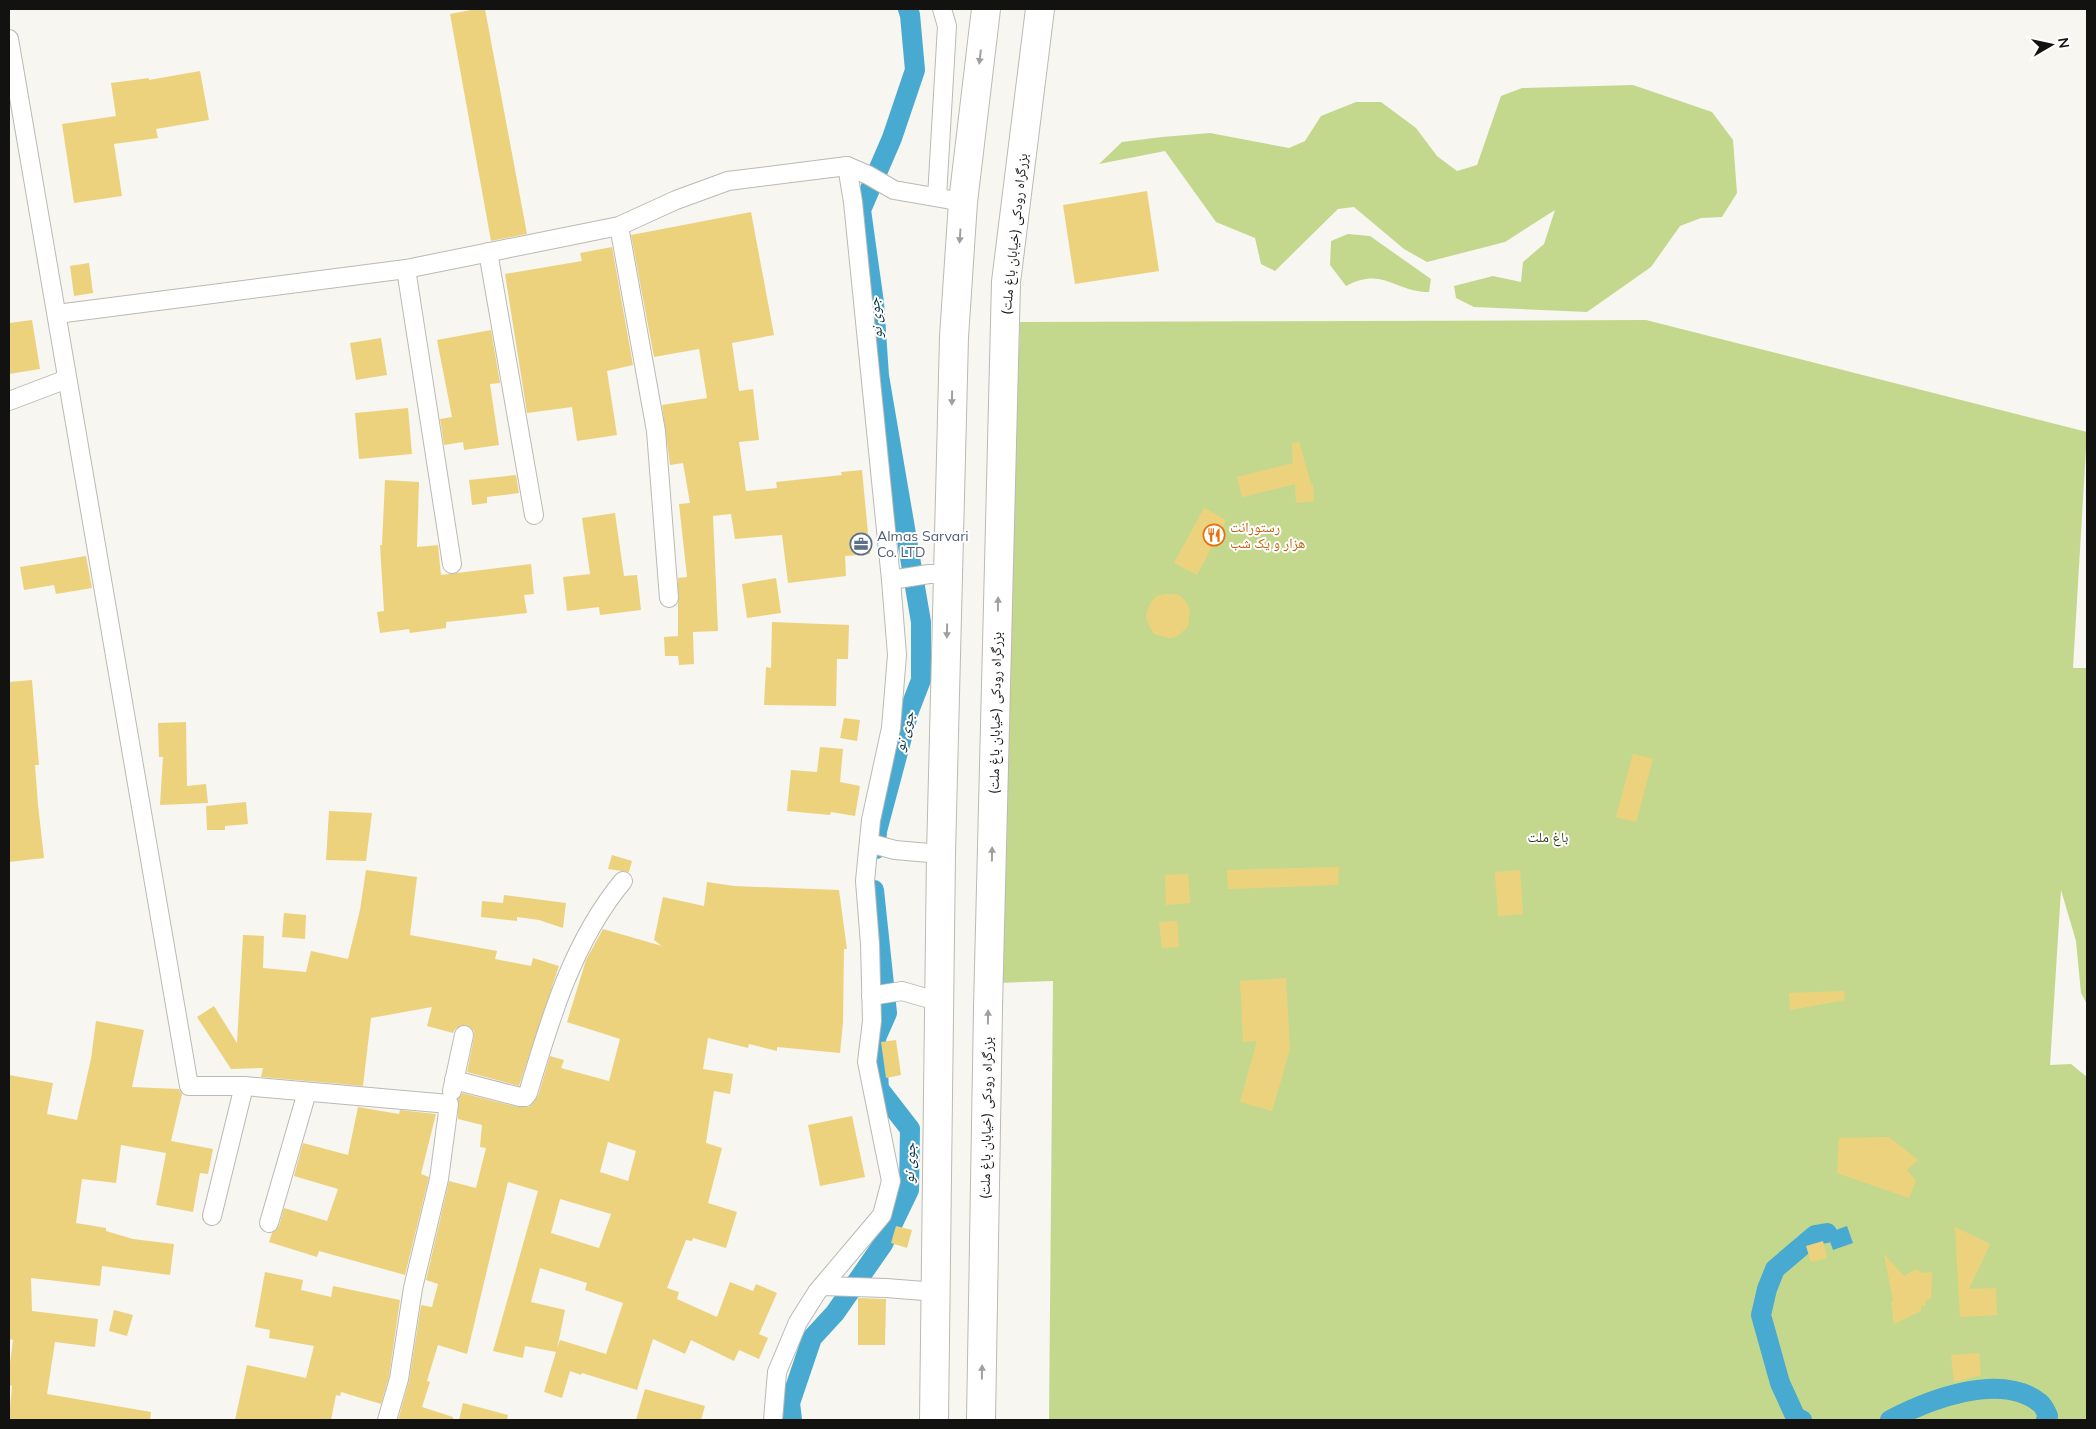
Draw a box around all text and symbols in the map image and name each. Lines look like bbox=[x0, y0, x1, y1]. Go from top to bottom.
north arrow bbox=[2026, 20, 2076, 70]
text: N bbox=[2054, 36, 2074, 50]
one-way arrow bbox=[976, 49, 984, 65]
street label: بزرگراه رودکی (خیابان باغ ملت) bbox=[997, 152, 1032, 316]
one-way arrow bbox=[956, 228, 964, 244]
water label: جوی نو bbox=[864, 296, 886, 340]
one-way arrow bbox=[948, 391, 956, 407]
place label: رستورانت هزار و یک شب bbox=[1230, 518, 1305, 552]
restaurant icon: رستورانت هزار و یک شب bbox=[1202, 523, 1226, 547]
place label: Almas Sarvari Co. LTD bbox=[877, 527, 969, 561]
office icon: Almas Sarvari Co. LTD bbox=[849, 532, 873, 556]
one-way arrow bbox=[994, 596, 1002, 612]
one-way arrow bbox=[943, 623, 951, 639]
street label: بزرگراه رودکی (خیابان باغ ملت) bbox=[985, 632, 1006, 794]
water label: جوی نو bbox=[889, 708, 919, 754]
park label: باغ ملت bbox=[1528, 828, 1569, 847]
one-way arrow bbox=[988, 846, 996, 862]
one-way arrow bbox=[984, 1008, 992, 1024]
street label: بزرگراه رودکی (خیابان باغ ملت) bbox=[976, 1037, 997, 1199]
water label: جوی نو bbox=[899, 1142, 919, 1185]
one-way arrow bbox=[978, 1363, 986, 1379]

